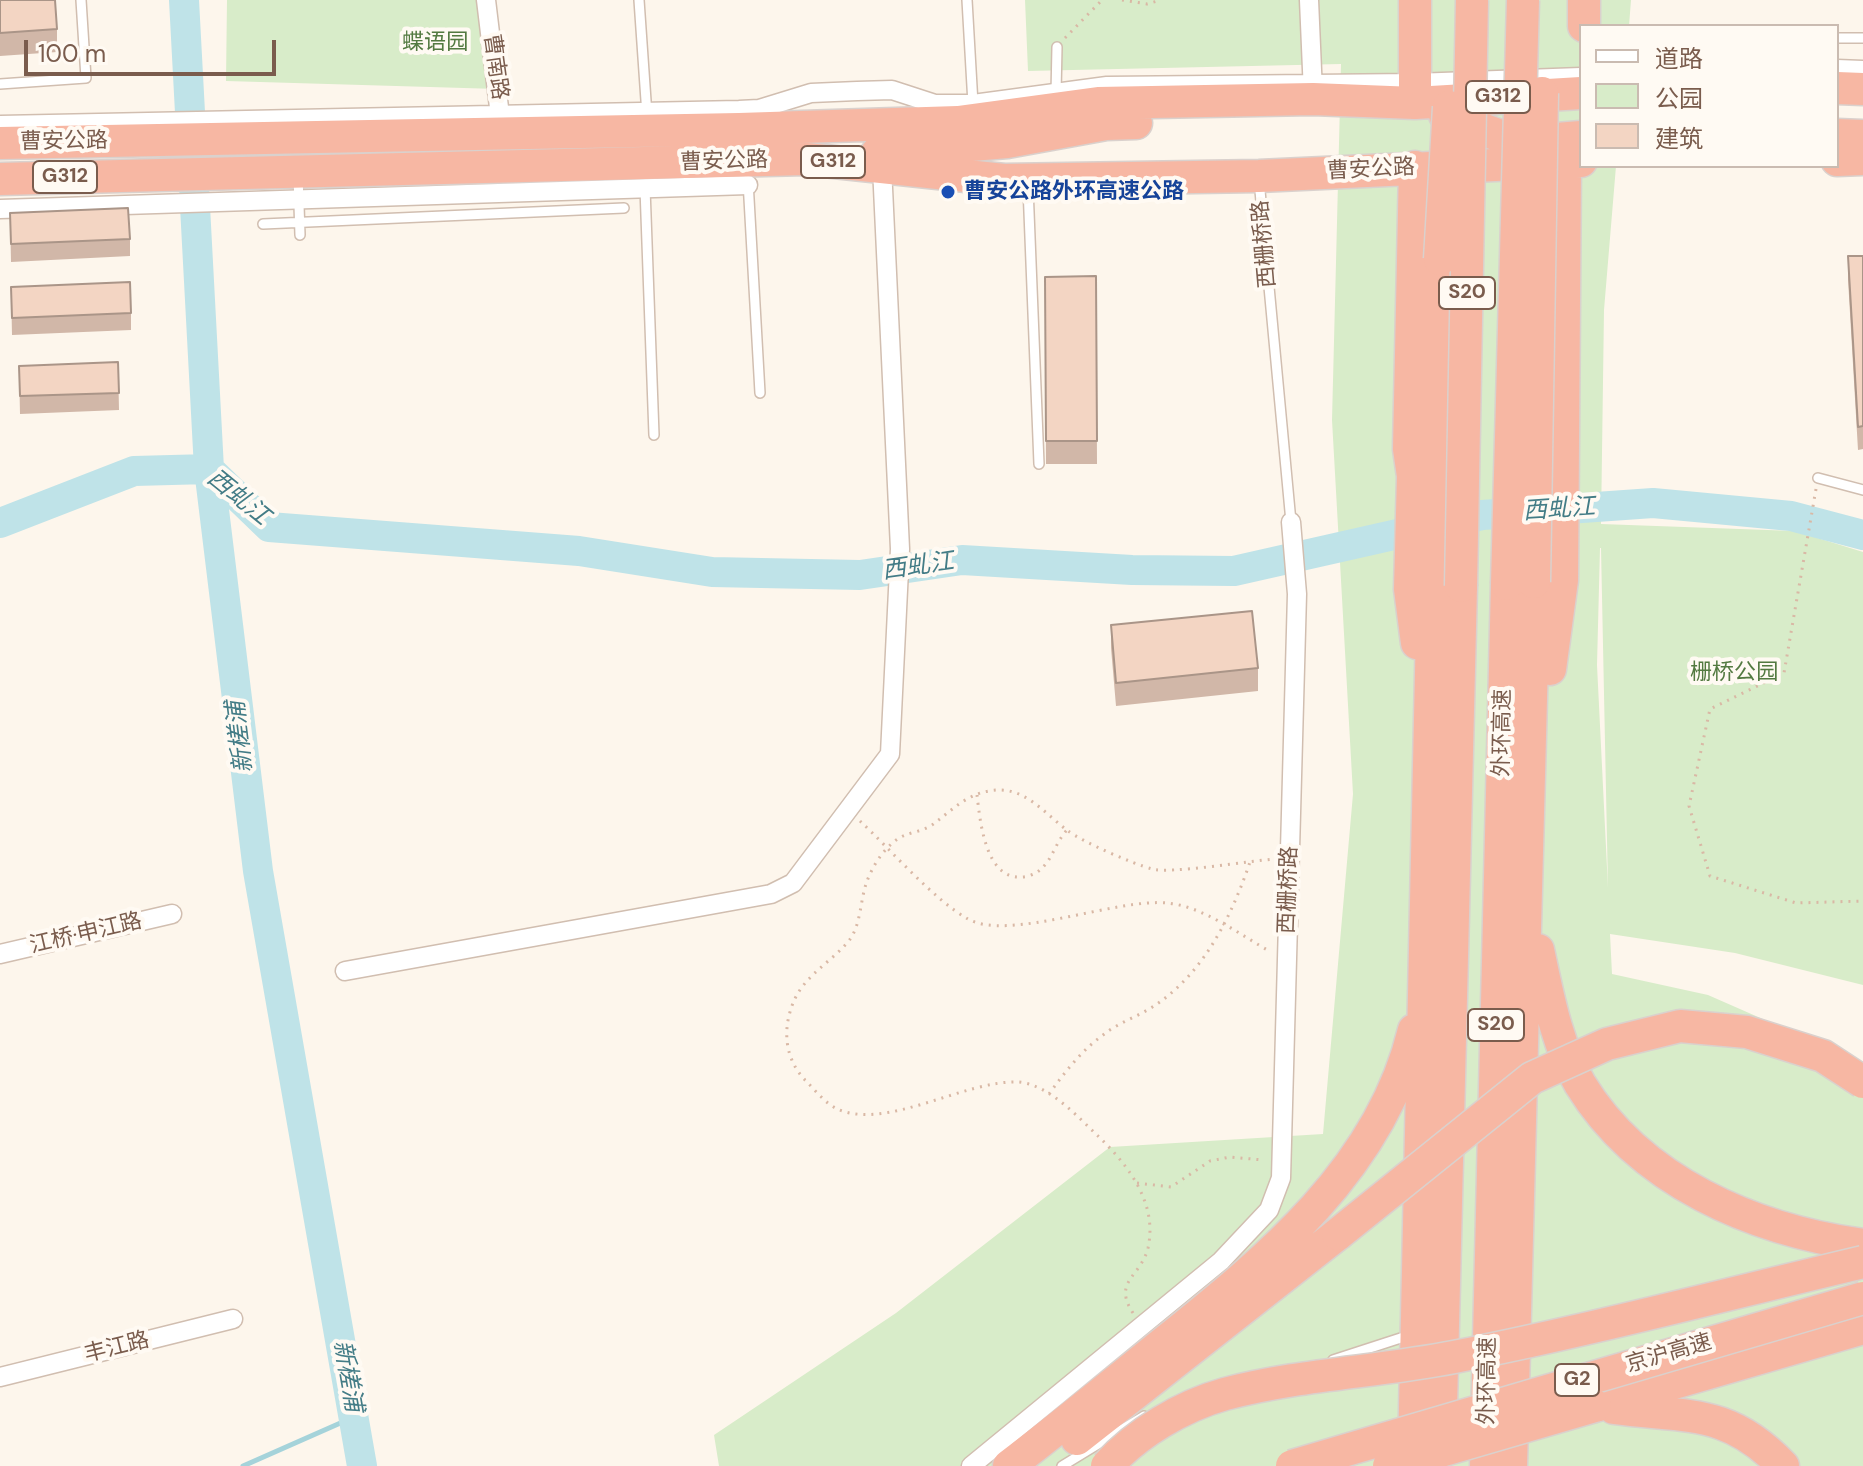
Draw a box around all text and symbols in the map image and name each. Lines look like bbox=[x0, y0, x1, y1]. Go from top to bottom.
scale bar bbox=[28, 24, 280, 74]
legend bbox=[1579, 24, 1839, 168]
park label: 蝶语园 bbox=[402, 30, 468, 56]
street label: 曹南路 bbox=[477, 32, 513, 102]
text: 100 m bbox=[38, 38, 106, 69]
text: 道路 bbox=[1655, 43, 1703, 74]
road number: G312 bbox=[1466, 81, 1530, 113]
text: 公园 bbox=[1655, 83, 1703, 114]
text: 建筑 bbox=[1655, 123, 1703, 154]
street label: 曹安公路 bbox=[20, 128, 108, 156]
road number: G312 bbox=[801, 146, 865, 178]
street label: 曹安公路 bbox=[680, 147, 768, 177]
street label: 曹安公路 bbox=[1326, 155, 1416, 185]
road number: G312 bbox=[33, 161, 97, 193]
place label: 曹安公路外环高速公路 bbox=[964, 179, 1184, 205]
marker: 曹安公路外环高速公路 bbox=[939, 183, 957, 201]
street label: 西栅桥路 bbox=[1248, 199, 1282, 289]
road number: S20 bbox=[1439, 277, 1495, 309]
water label: 西虬江 bbox=[201, 464, 275, 532]
water label: 西虬江 bbox=[1522, 493, 1596, 527]
water label: 西虬江 bbox=[880, 548, 956, 586]
park label: 栅桥公园 bbox=[1690, 660, 1778, 686]
street label: 外环高速 bbox=[1489, 689, 1517, 777]
water label: 新槎浦 bbox=[222, 700, 260, 774]
street label: 西栅桥路 bbox=[1274, 846, 1304, 934]
street label: 江桥·申江路 bbox=[27, 908, 145, 960]
road number: S20 bbox=[1468, 1009, 1524, 1041]
street label: 丰江路 bbox=[82, 1327, 152, 1369]
street label: 京沪高速 bbox=[1623, 1329, 1715, 1379]
street label: 外环高速 bbox=[1474, 1337, 1502, 1425]
water label: 新槎浦 bbox=[327, 1338, 367, 1414]
road number: G2 bbox=[1555, 1364, 1599, 1396]

